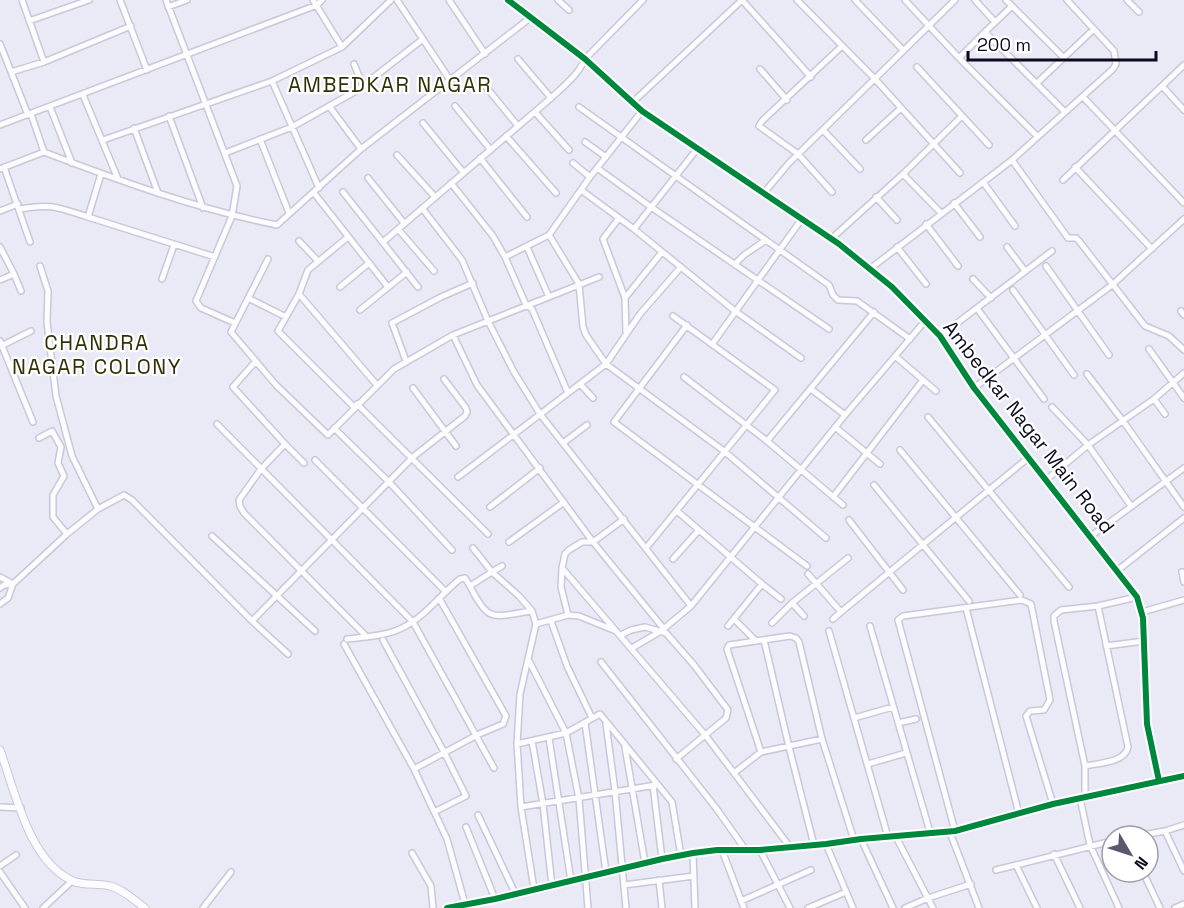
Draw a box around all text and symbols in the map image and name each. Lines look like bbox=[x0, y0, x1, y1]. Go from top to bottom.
scale bar bbox=[968, 24, 1156, 62]
text: 200 m bbox=[977, 33, 1031, 56]
district label: AMBEDKAR NAGAR bbox=[288, 71, 492, 98]
street label: Ambedkar Nagar Main Road bbox=[938, 315, 1120, 539]
district label: CHANDRA NAGAR COLONY bbox=[12, 329, 182, 380]
north arrow bbox=[1100, 824, 1160, 884]
text: N bbox=[1130, 852, 1153, 874]

